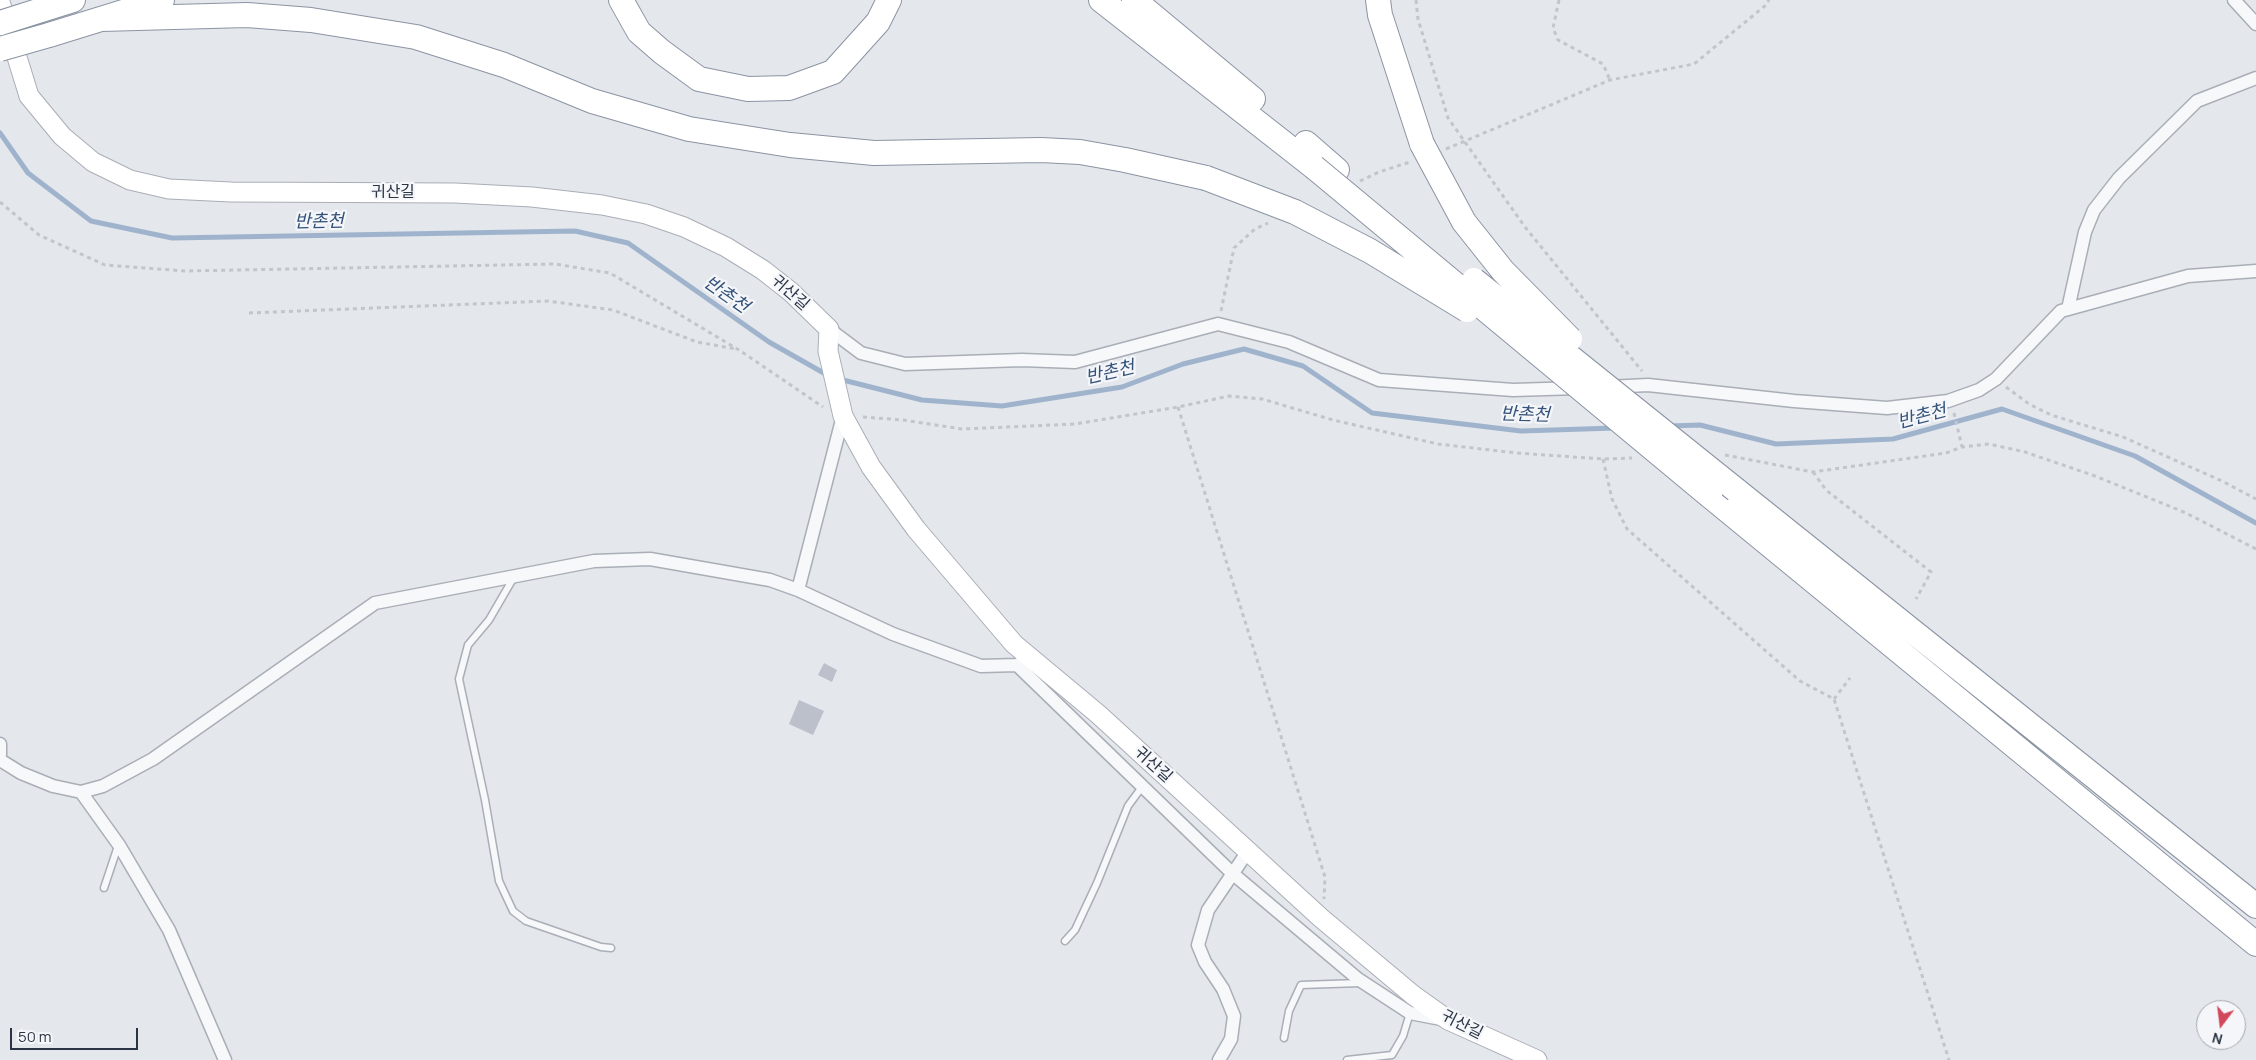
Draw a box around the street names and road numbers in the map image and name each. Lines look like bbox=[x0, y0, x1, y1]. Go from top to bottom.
street label: 귀산길 bbox=[371, 183, 415, 203]
street label: 귀산길 bbox=[767, 271, 813, 315]
street label: 귀산길 bbox=[1130, 743, 1176, 787]
street label: 귀산길 bbox=[1438, 1006, 1486, 1044]

